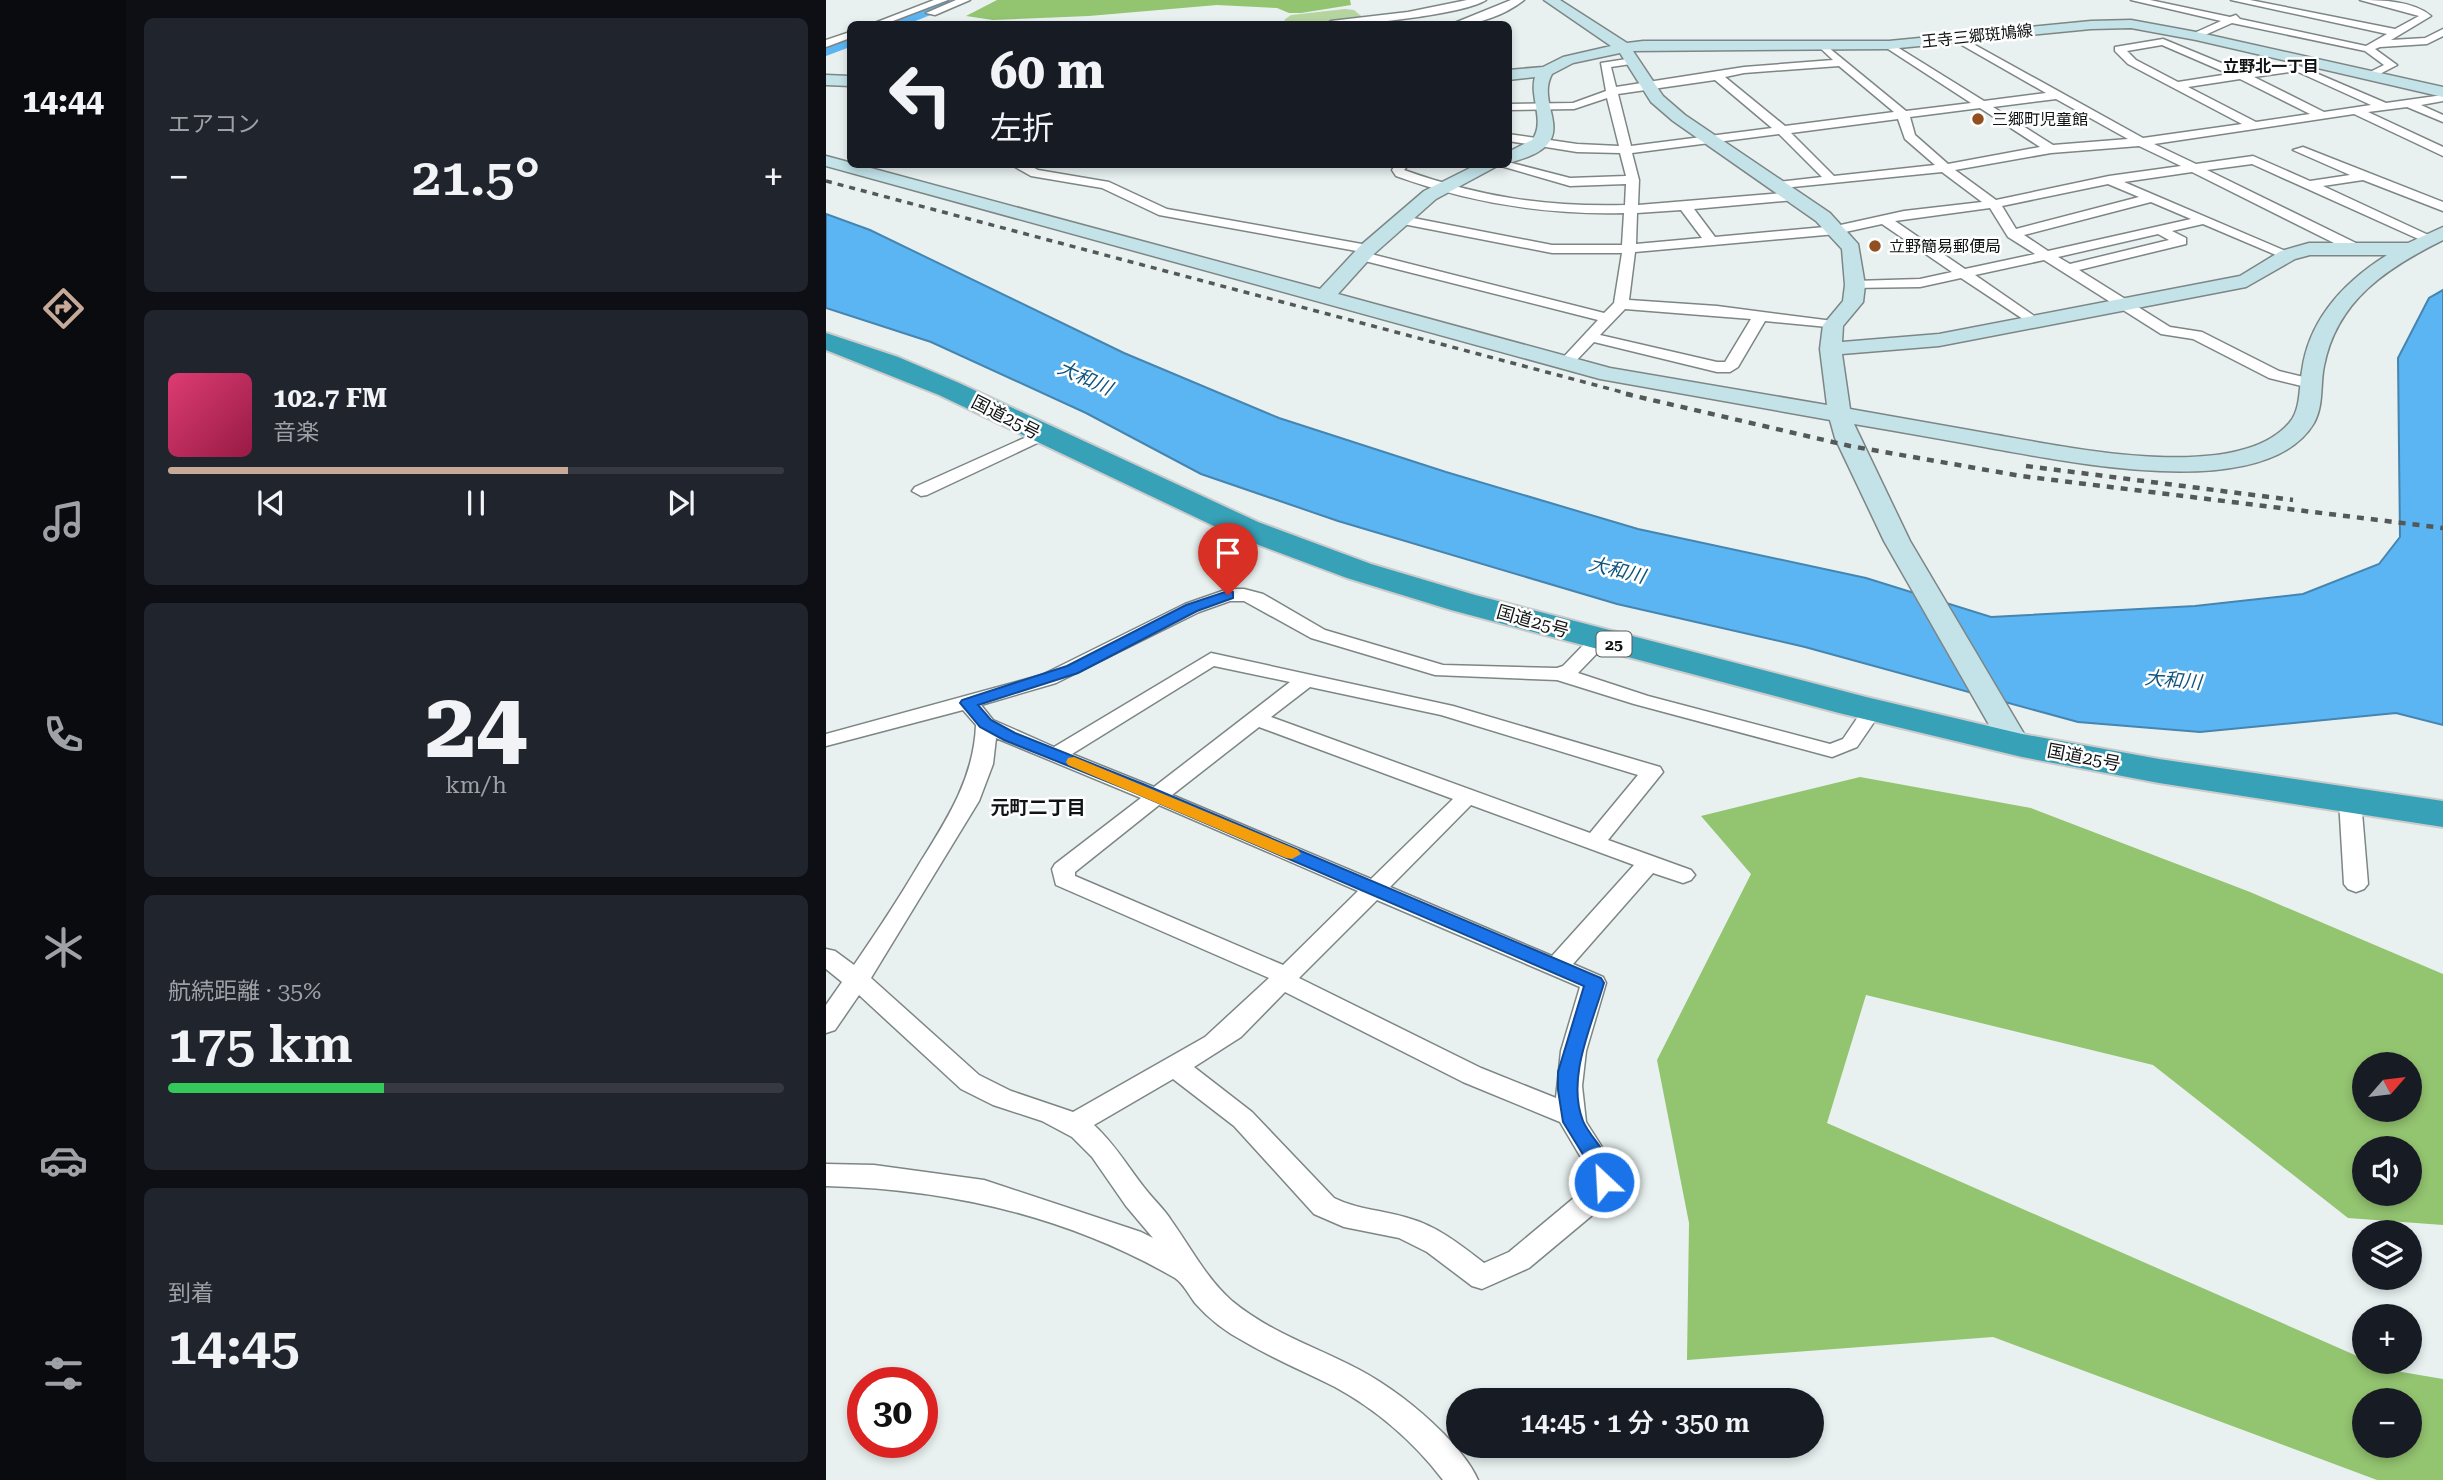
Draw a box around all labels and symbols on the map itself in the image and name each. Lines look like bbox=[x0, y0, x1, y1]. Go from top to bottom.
street label: 王寺三郷斑鳩線 bbox=[1920, 21, 2034, 51]
district label: 立野北一丁目 bbox=[2223, 57, 2319, 76]
place label: 三郷町児童館 bbox=[1992, 110, 2088, 129]
marker: 三郷町児童館 bbox=[1970, 111, 1986, 127]
place label: 立野簡易郵便局 bbox=[1889, 237, 2001, 256]
marker: 立野簡易郵便局 bbox=[1867, 238, 1883, 254]
water label: 大和川 bbox=[1054, 356, 1118, 401]
street label: 国道25号 bbox=[968, 391, 1044, 443]
pin bbox=[1198, 523, 1258, 595]
water label: 大和川 bbox=[1587, 552, 1649, 589]
street label: 国道25号 bbox=[1494, 601, 1572, 641]
road number: 25 bbox=[1596, 632, 1632, 656]
water label: 大和川 bbox=[2144, 666, 2204, 694]
street label: 国道25号 bbox=[2046, 740, 2122, 774]
district label: 元町二丁目 bbox=[990, 796, 1086, 819]
north arrow bbox=[2352, 1052, 2422, 1122]
position arrow bbox=[1567, 1145, 1641, 1219]
speed limit sign: 30 bbox=[847, 1367, 938, 1458]

